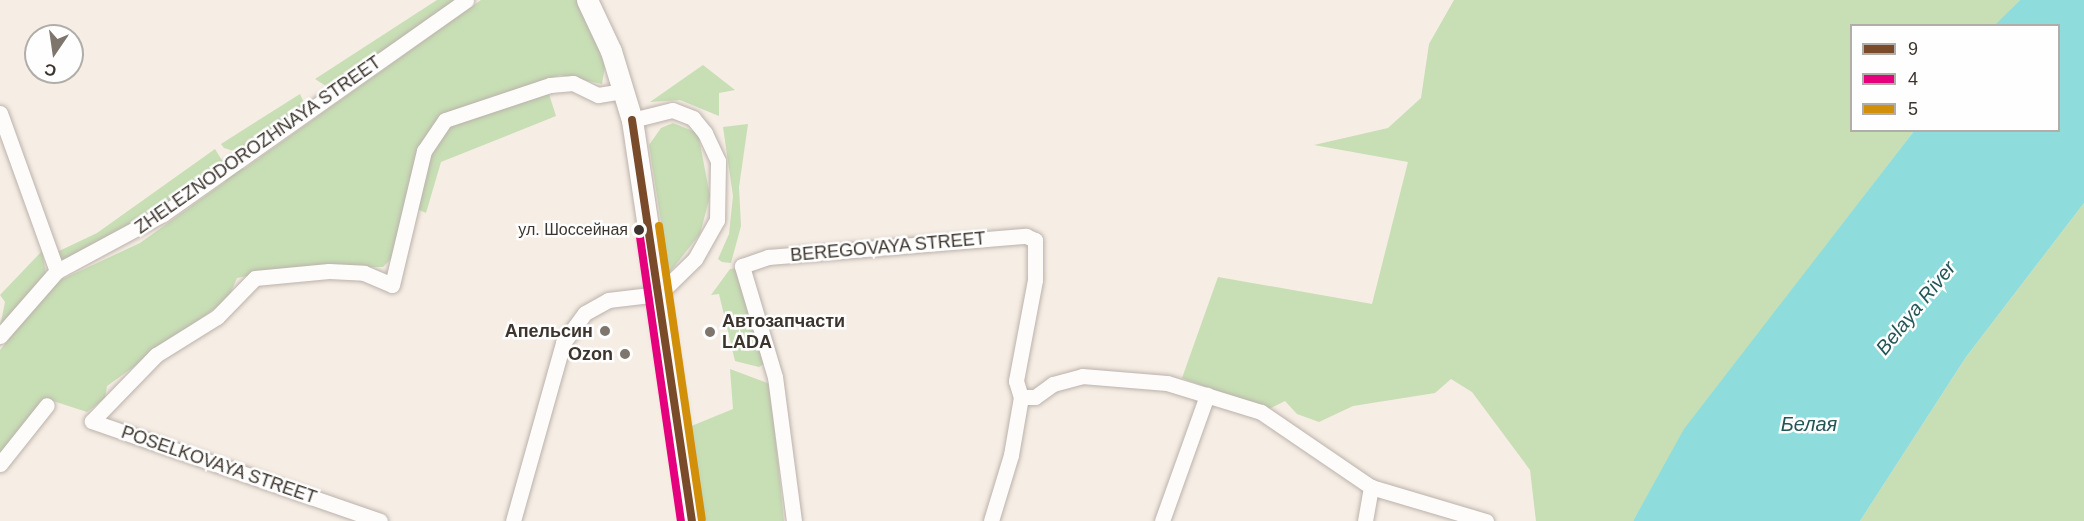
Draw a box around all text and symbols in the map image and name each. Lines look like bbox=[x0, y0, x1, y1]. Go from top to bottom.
north arrow bbox=[24, 24, 84, 84]
legend bbox=[1850, 24, 2060, 132]
text: 9 bbox=[1908, 39, 1918, 59]
street label: ZHELEZNODOROZHNAYA STREET bbox=[130, 51, 386, 239]
text: С bbox=[43, 60, 58, 80]
text: 4 bbox=[1908, 69, 1918, 89]
text: 5 bbox=[1908, 99, 1918, 119]
place label: ул. Шоссейная bbox=[518, 220, 628, 240]
marker: ул. Шоссейная bbox=[633, 224, 645, 236]
street label: BEREGOVAYA STREET bbox=[789, 228, 987, 266]
water label: Belaya River bbox=[1871, 256, 1961, 360]
place label: Автозапчасти LADA bbox=[722, 311, 845, 354]
place label: Апельсин bbox=[505, 320, 593, 342]
marker: Апельсин bbox=[598, 324, 612, 338]
marker: Автозапчасти LADA bbox=[703, 325, 717, 339]
place label: Ozon bbox=[568, 343, 613, 365]
marker: Ozon bbox=[618, 347, 632, 361]
water label: Белая bbox=[1781, 412, 1837, 436]
street label: POSELKOVAYA STREET bbox=[118, 421, 320, 509]

